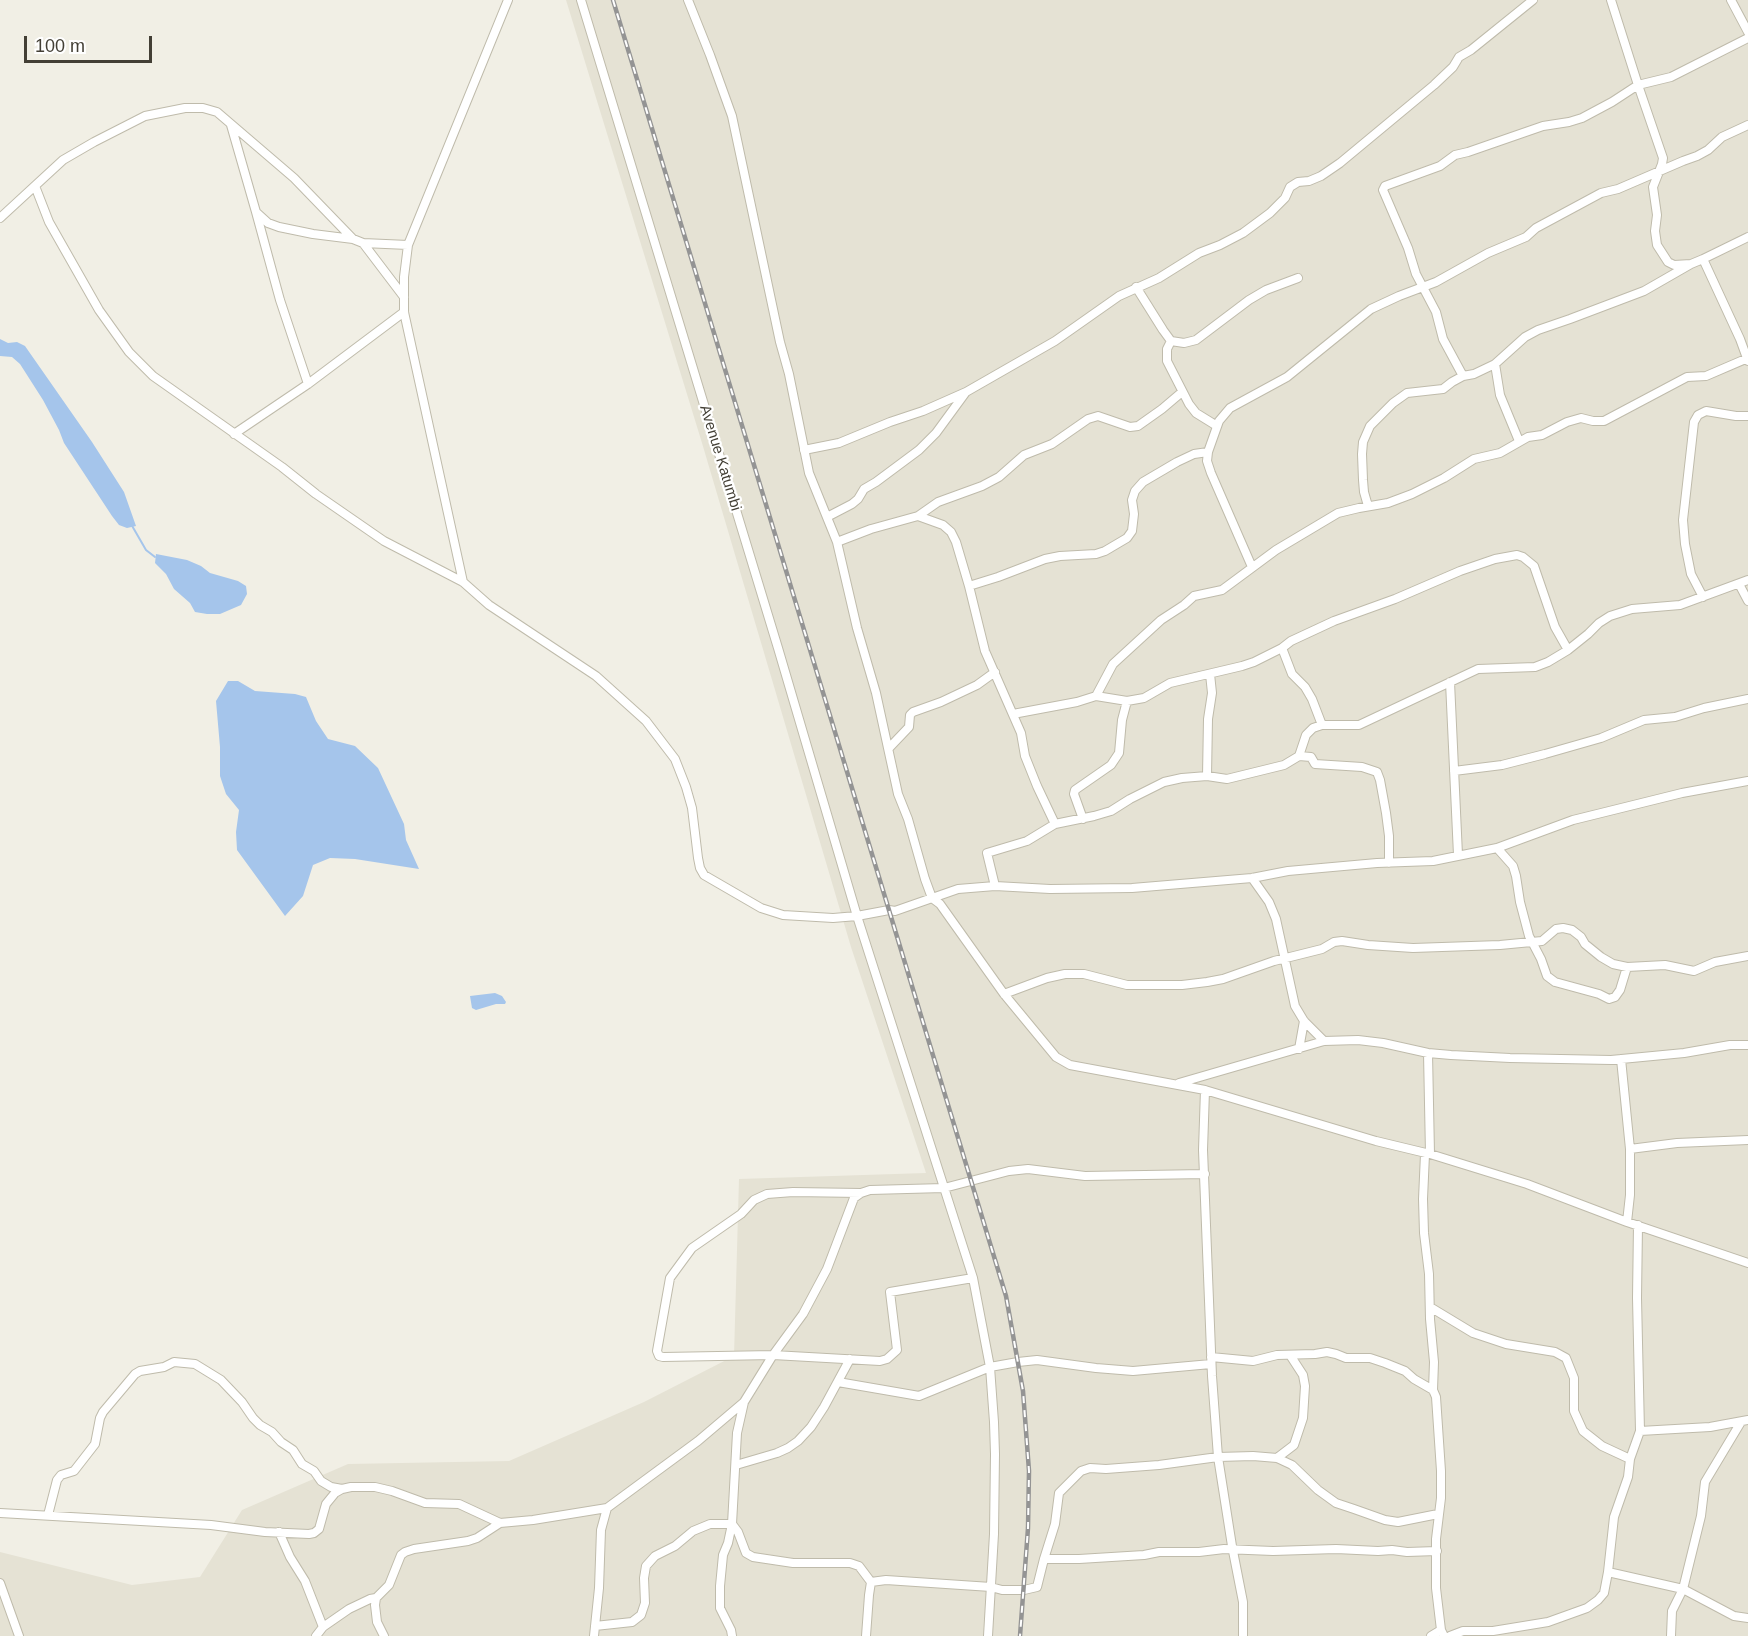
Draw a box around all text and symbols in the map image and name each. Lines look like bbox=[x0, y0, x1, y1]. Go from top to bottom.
scale bar bbox=[27, 24, 154, 62]
text: 100 m bbox=[35, 36, 85, 56]
street label: Avenue Katumbi bbox=[695, 403, 745, 513]

